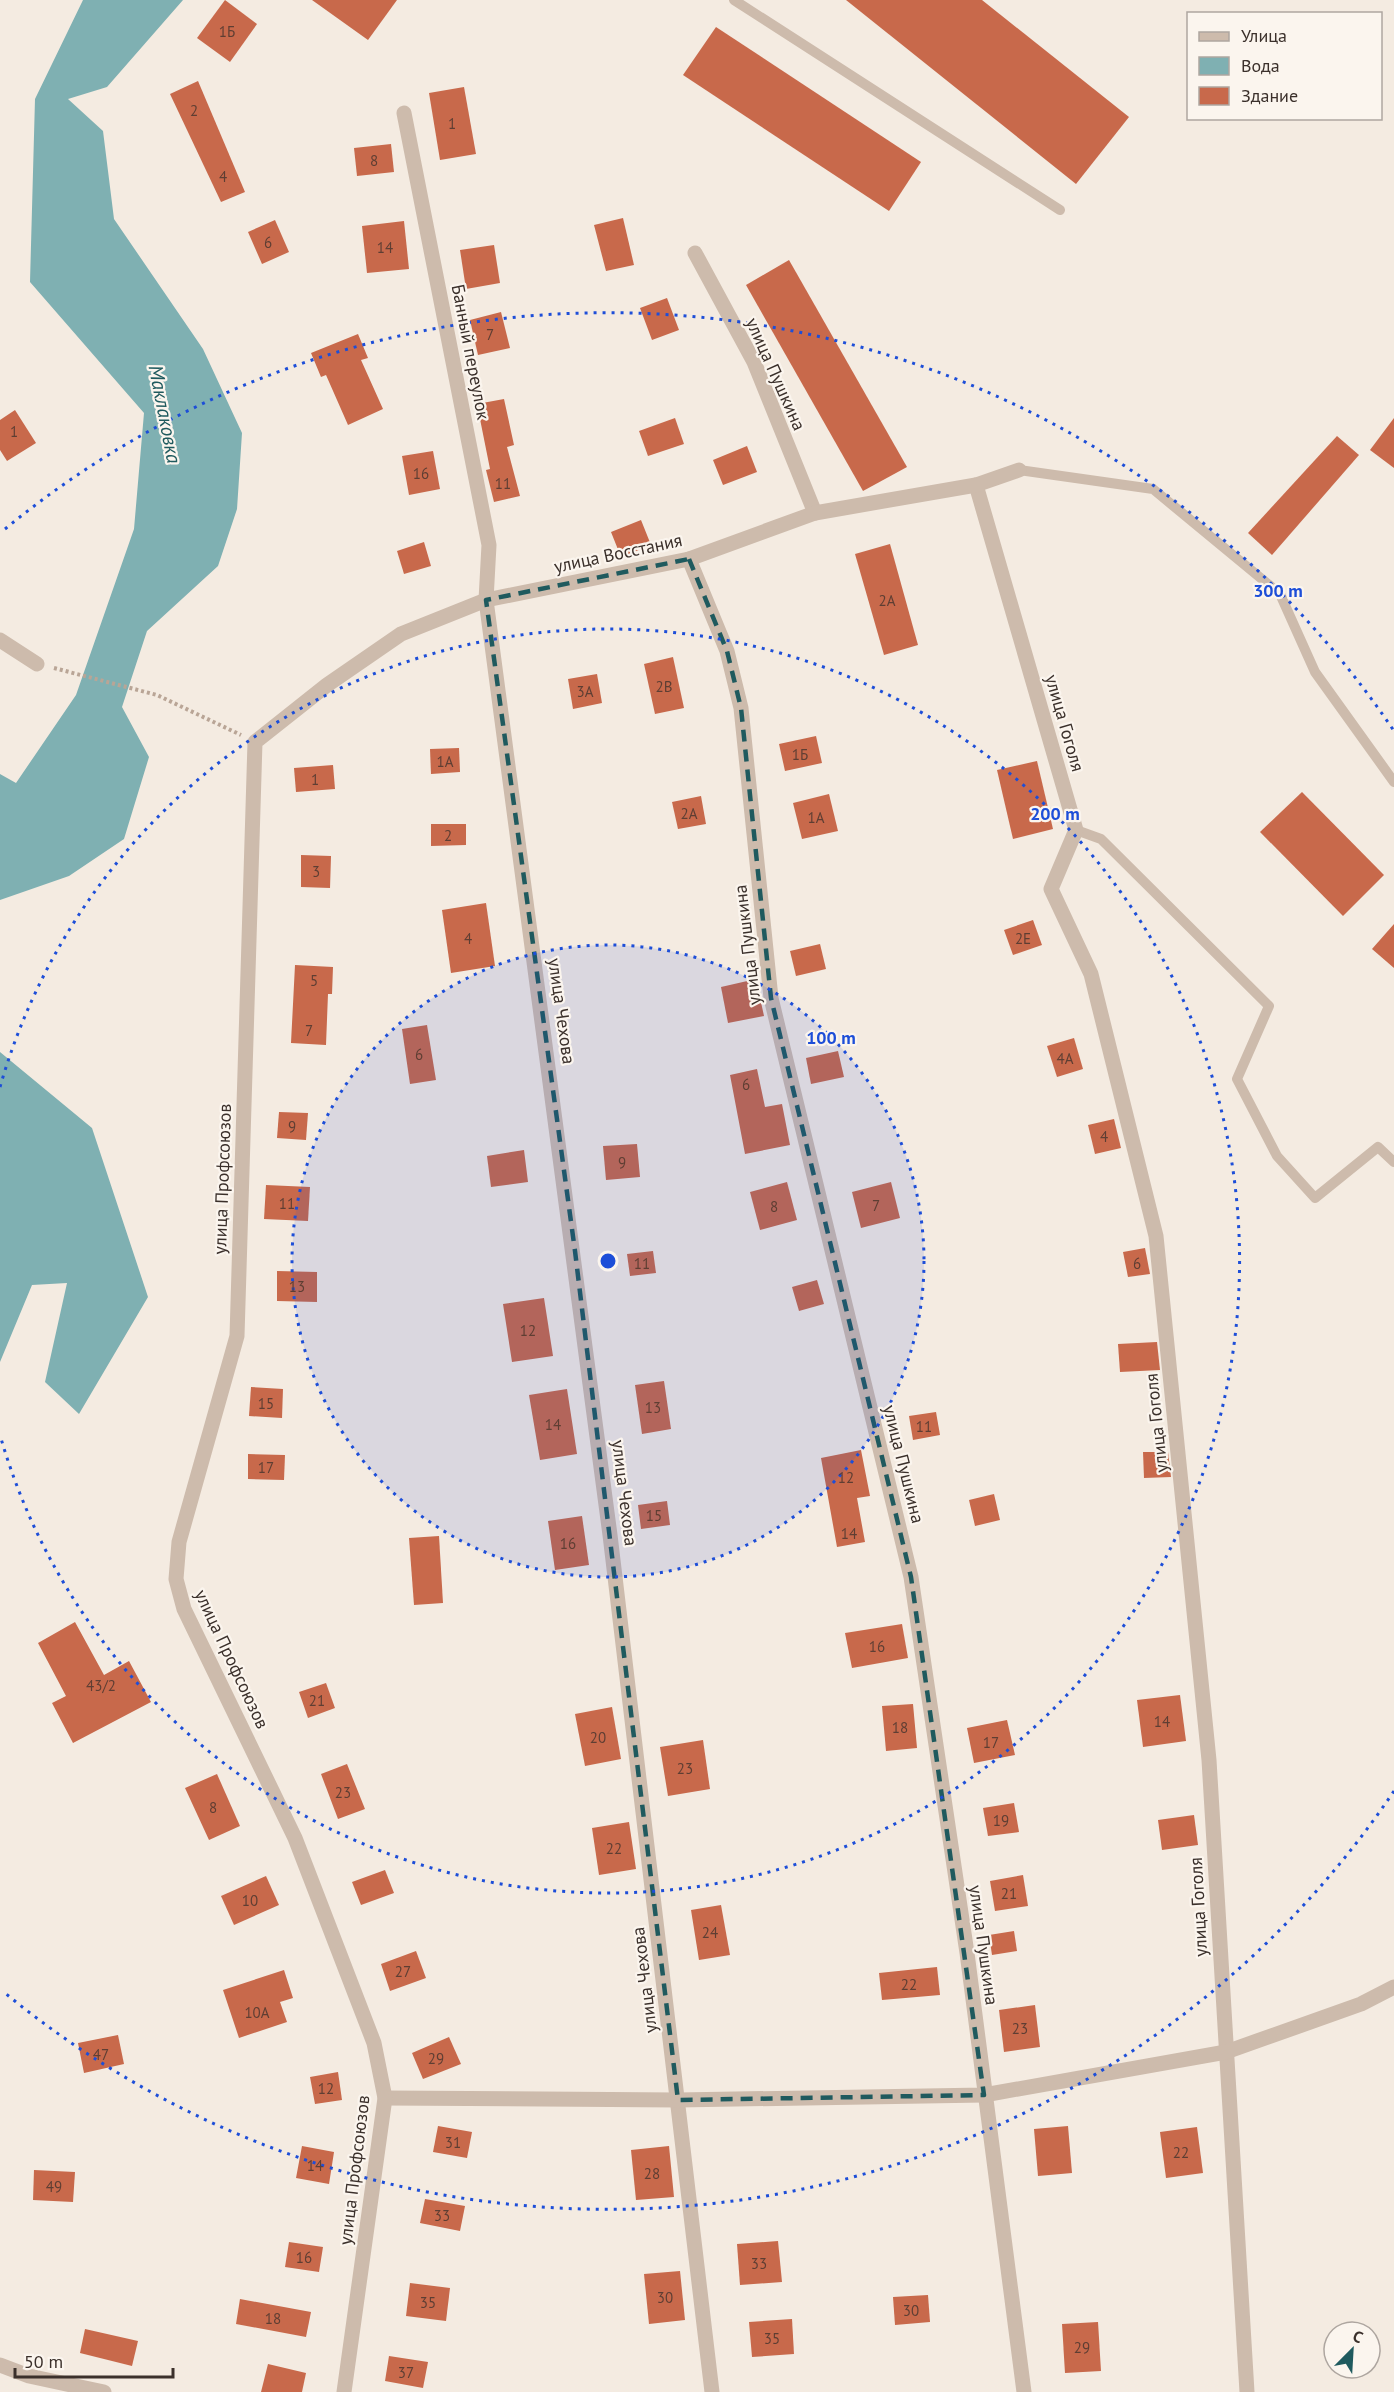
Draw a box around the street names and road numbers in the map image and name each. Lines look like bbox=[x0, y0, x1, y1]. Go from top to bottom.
street label: Банный переулок bbox=[447, 282, 495, 422]
street label: улица Пушкина bbox=[741, 314, 811, 434]
street label: улица Восстания bbox=[552, 528, 684, 578]
street label: улица Гоголя bbox=[1040, 672, 1090, 774]
street label: улица Пушкина bbox=[728, 883, 766, 1007]
street label: улица Чехова bbox=[543, 957, 581, 1065]
street label: улица Профсоюзов bbox=[208, 1103, 236, 1255]
street label: улица Гоголя bbox=[1139, 1372, 1173, 1474]
street label: улица Пушкина bbox=[878, 1402, 930, 1526]
street label: улица Чехова bbox=[607, 1439, 643, 1547]
street label: улица Профсоюзов bbox=[190, 1586, 274, 1732]
street label: улица Гоголя bbox=[1184, 1857, 1212, 1957]
street label: улица Пушкина bbox=[964, 1883, 1004, 2007]
street label: улица Чехова bbox=[626, 1926, 662, 2034]
street label: улица Профсоюзов bbox=[333, 2094, 375, 2246]

